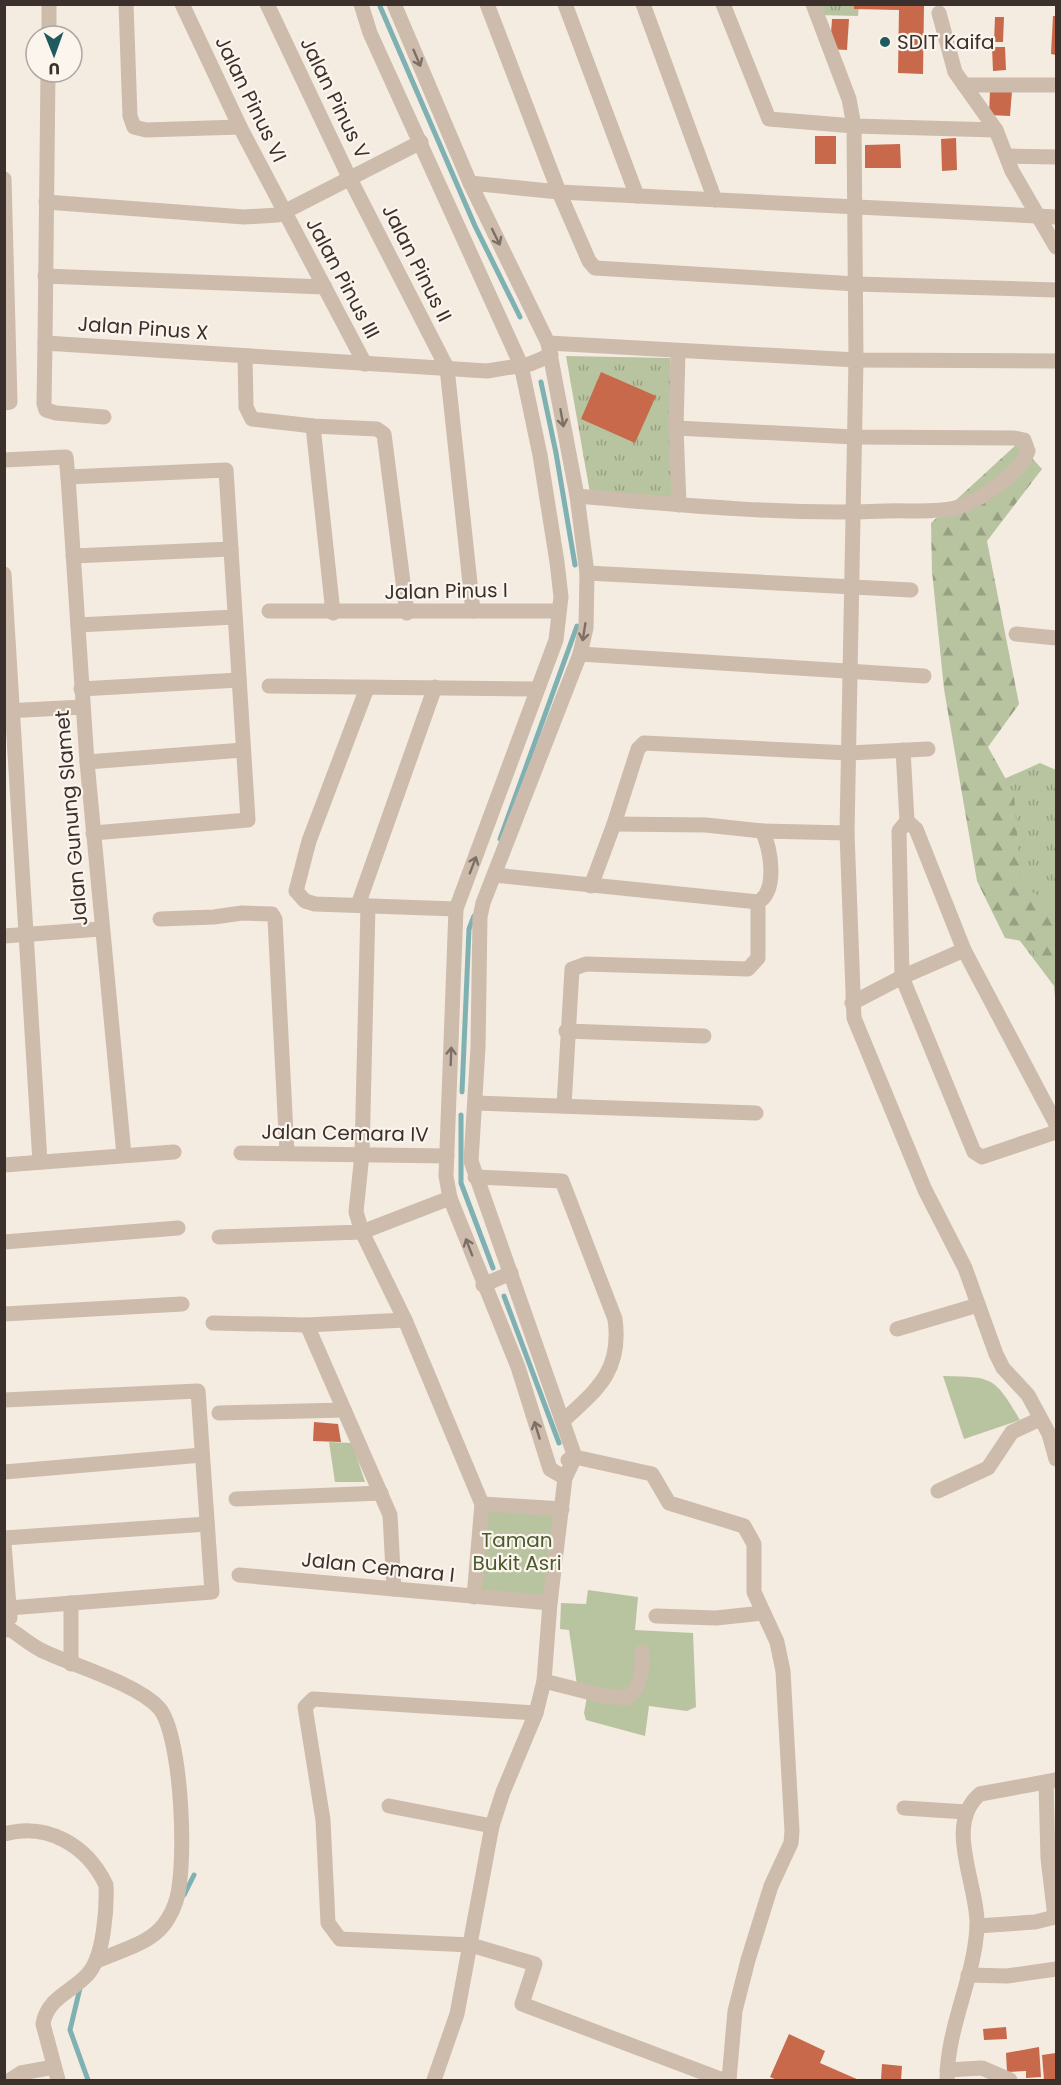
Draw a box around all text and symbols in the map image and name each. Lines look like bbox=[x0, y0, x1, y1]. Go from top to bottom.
north arrow bbox=[24, 24, 84, 84]
place label: SDIT Kaifa bbox=[897, 28, 994, 56]
street label: Jalan Pinus VI bbox=[208, 31, 294, 167]
street label: Jalan Pinus V bbox=[293, 32, 377, 164]
marker: SDIT Kaifa bbox=[878, 35, 892, 49]
one-way arrow bbox=[412, 49, 423, 67]
text: U bbox=[48, 57, 60, 80]
street label: Jalan Pinus II bbox=[375, 199, 459, 327]
street label: Jalan Pinus III bbox=[299, 213, 387, 343]
one-way arrow bbox=[490, 227, 502, 245]
street label: Jalan Pinus X bbox=[77, 309, 209, 347]
one-way arrow bbox=[557, 408, 568, 427]
street label: Jalan Pinus I bbox=[384, 576, 508, 606]
one-way arrow bbox=[579, 622, 590, 641]
street label: Jalan Gunung Slamet bbox=[48, 709, 94, 927]
one-way arrow bbox=[468, 856, 479, 874]
one-way arrow bbox=[445, 1047, 456, 1067]
street label: Jalan Cemara IV bbox=[261, 1118, 429, 1148]
one-way arrow bbox=[463, 1239, 474, 1257]
one-way arrow bbox=[531, 1421, 542, 1440]
park label: Taman Bukit Asri bbox=[472, 1526, 562, 1577]
street label: Jalan Cemara I bbox=[300, 1545, 456, 1589]

